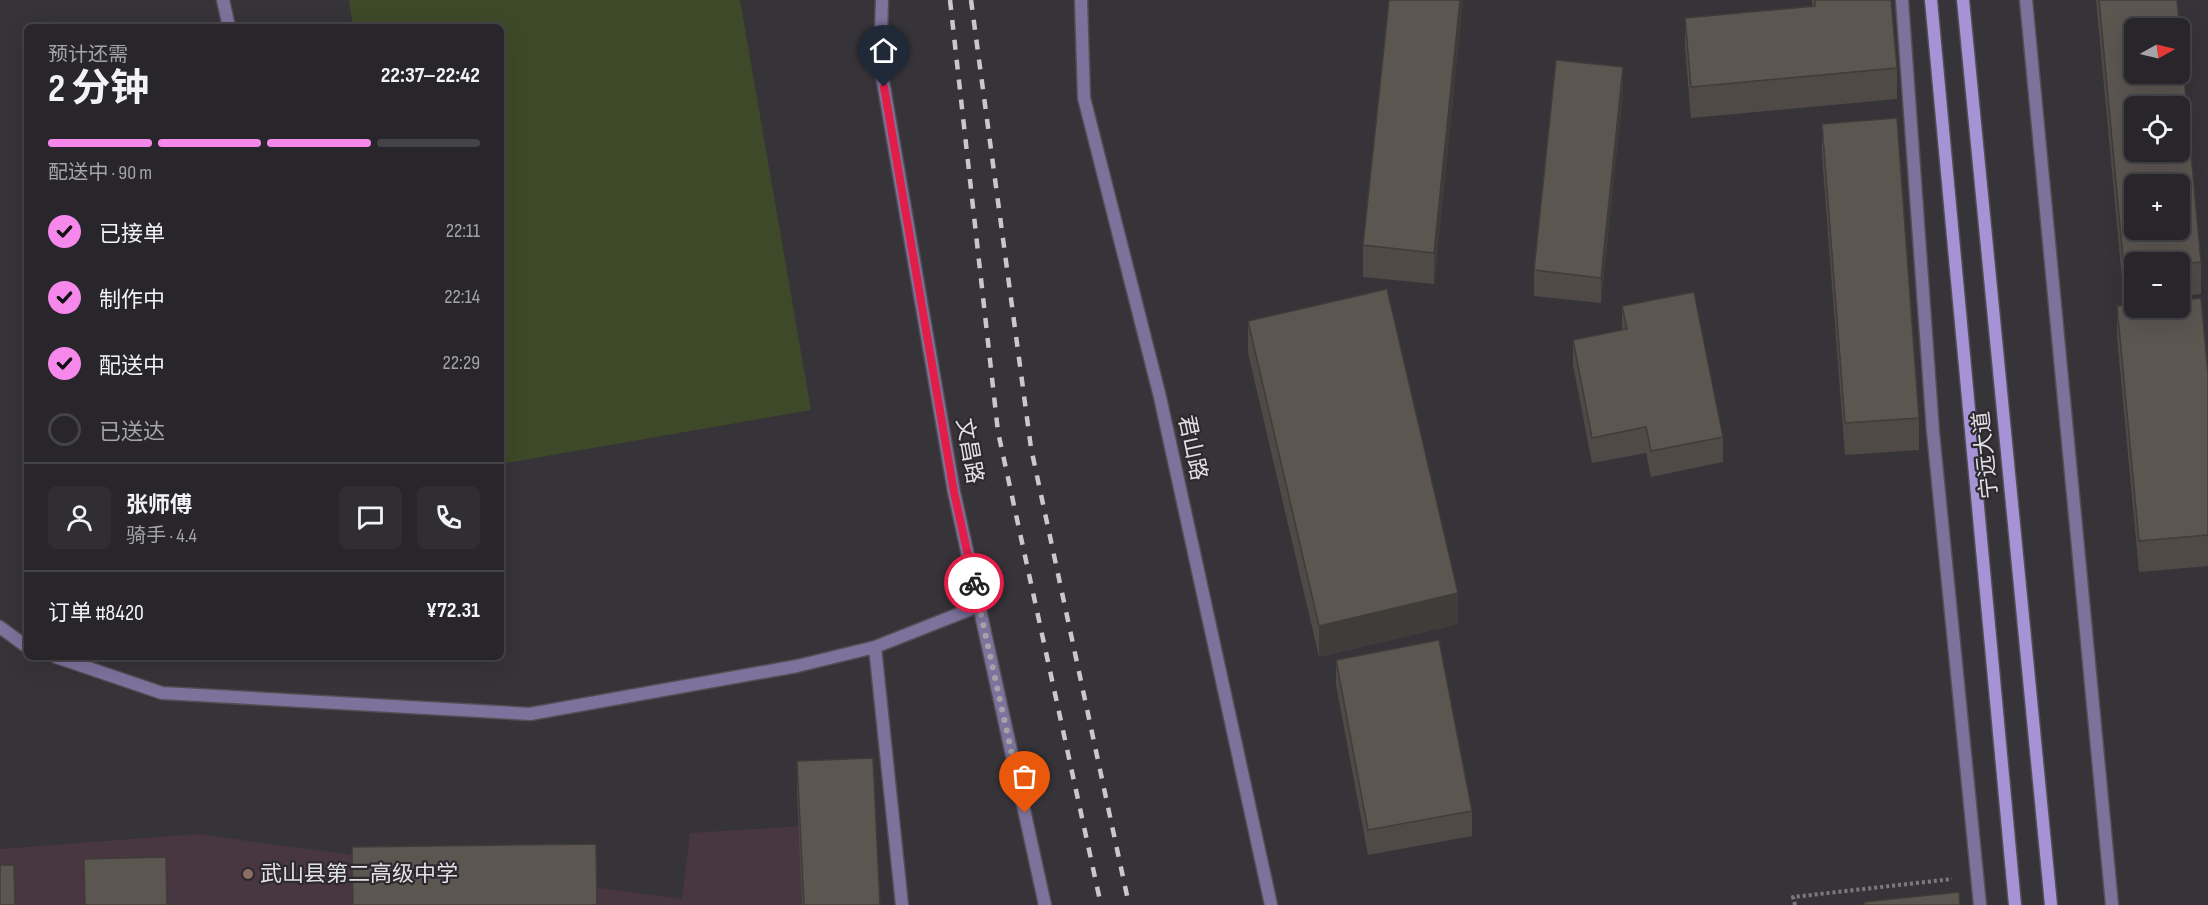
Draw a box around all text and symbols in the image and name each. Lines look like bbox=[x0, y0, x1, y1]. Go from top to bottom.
north arrow bbox=[2124, 18, 2190, 84]
map controls bbox=[2124, 18, 2190, 318]
pin bbox=[858, 25, 909, 87]
icon: home bbox=[867, 34, 900, 67]
text: 预计还需 bbox=[48, 43, 128, 67]
text: 22:37–22:42 bbox=[381, 62, 480, 89]
text: 2 分钟 bbox=[48, 66, 149, 113]
button: locate bbox=[2124, 96, 2190, 162]
text: 配送中 · 90 m bbox=[48, 161, 152, 185]
button: + bbox=[2124, 174, 2190, 240]
icon: check bbox=[48, 215, 81, 248]
text: 22:11 bbox=[446, 219, 480, 243]
text: 已接单 bbox=[99, 221, 165, 248]
button: − bbox=[2124, 252, 2190, 318]
icon: check bbox=[48, 281, 81, 314]
text: 22:14 bbox=[444, 285, 480, 309]
text: 制作中 bbox=[99, 287, 165, 314]
icon: check bbox=[48, 347, 81, 380]
text: 22:29 bbox=[443, 351, 480, 375]
text: 配送中 bbox=[99, 353, 165, 380]
street label: 宁远大道 bbox=[1968, 410, 2004, 500]
street label: 君山路 bbox=[1172, 413, 1212, 483]
street label: 文昌路 bbox=[950, 416, 988, 486]
text: 已送达 bbox=[99, 419, 165, 446]
button: person bbox=[48, 486, 111, 549]
button: chat bbox=[339, 486, 402, 549]
button: phone bbox=[417, 486, 480, 549]
text: 张师傅 bbox=[126, 492, 192, 519]
text: 骑手 · 4.4 bbox=[126, 524, 197, 548]
courier bbox=[944, 553, 1004, 613]
icon: bike bbox=[958, 567, 991, 600]
text: ¥72.31 bbox=[426, 597, 480, 624]
text: 订单 #8420 bbox=[48, 600, 144, 627]
pin bbox=[999, 751, 1050, 813]
icon: bag bbox=[1008, 760, 1041, 793]
place label: 武山县第二高级中学 bbox=[260, 861, 458, 888]
marker: 武山县第二高级中学 bbox=[241, 867, 255, 881]

